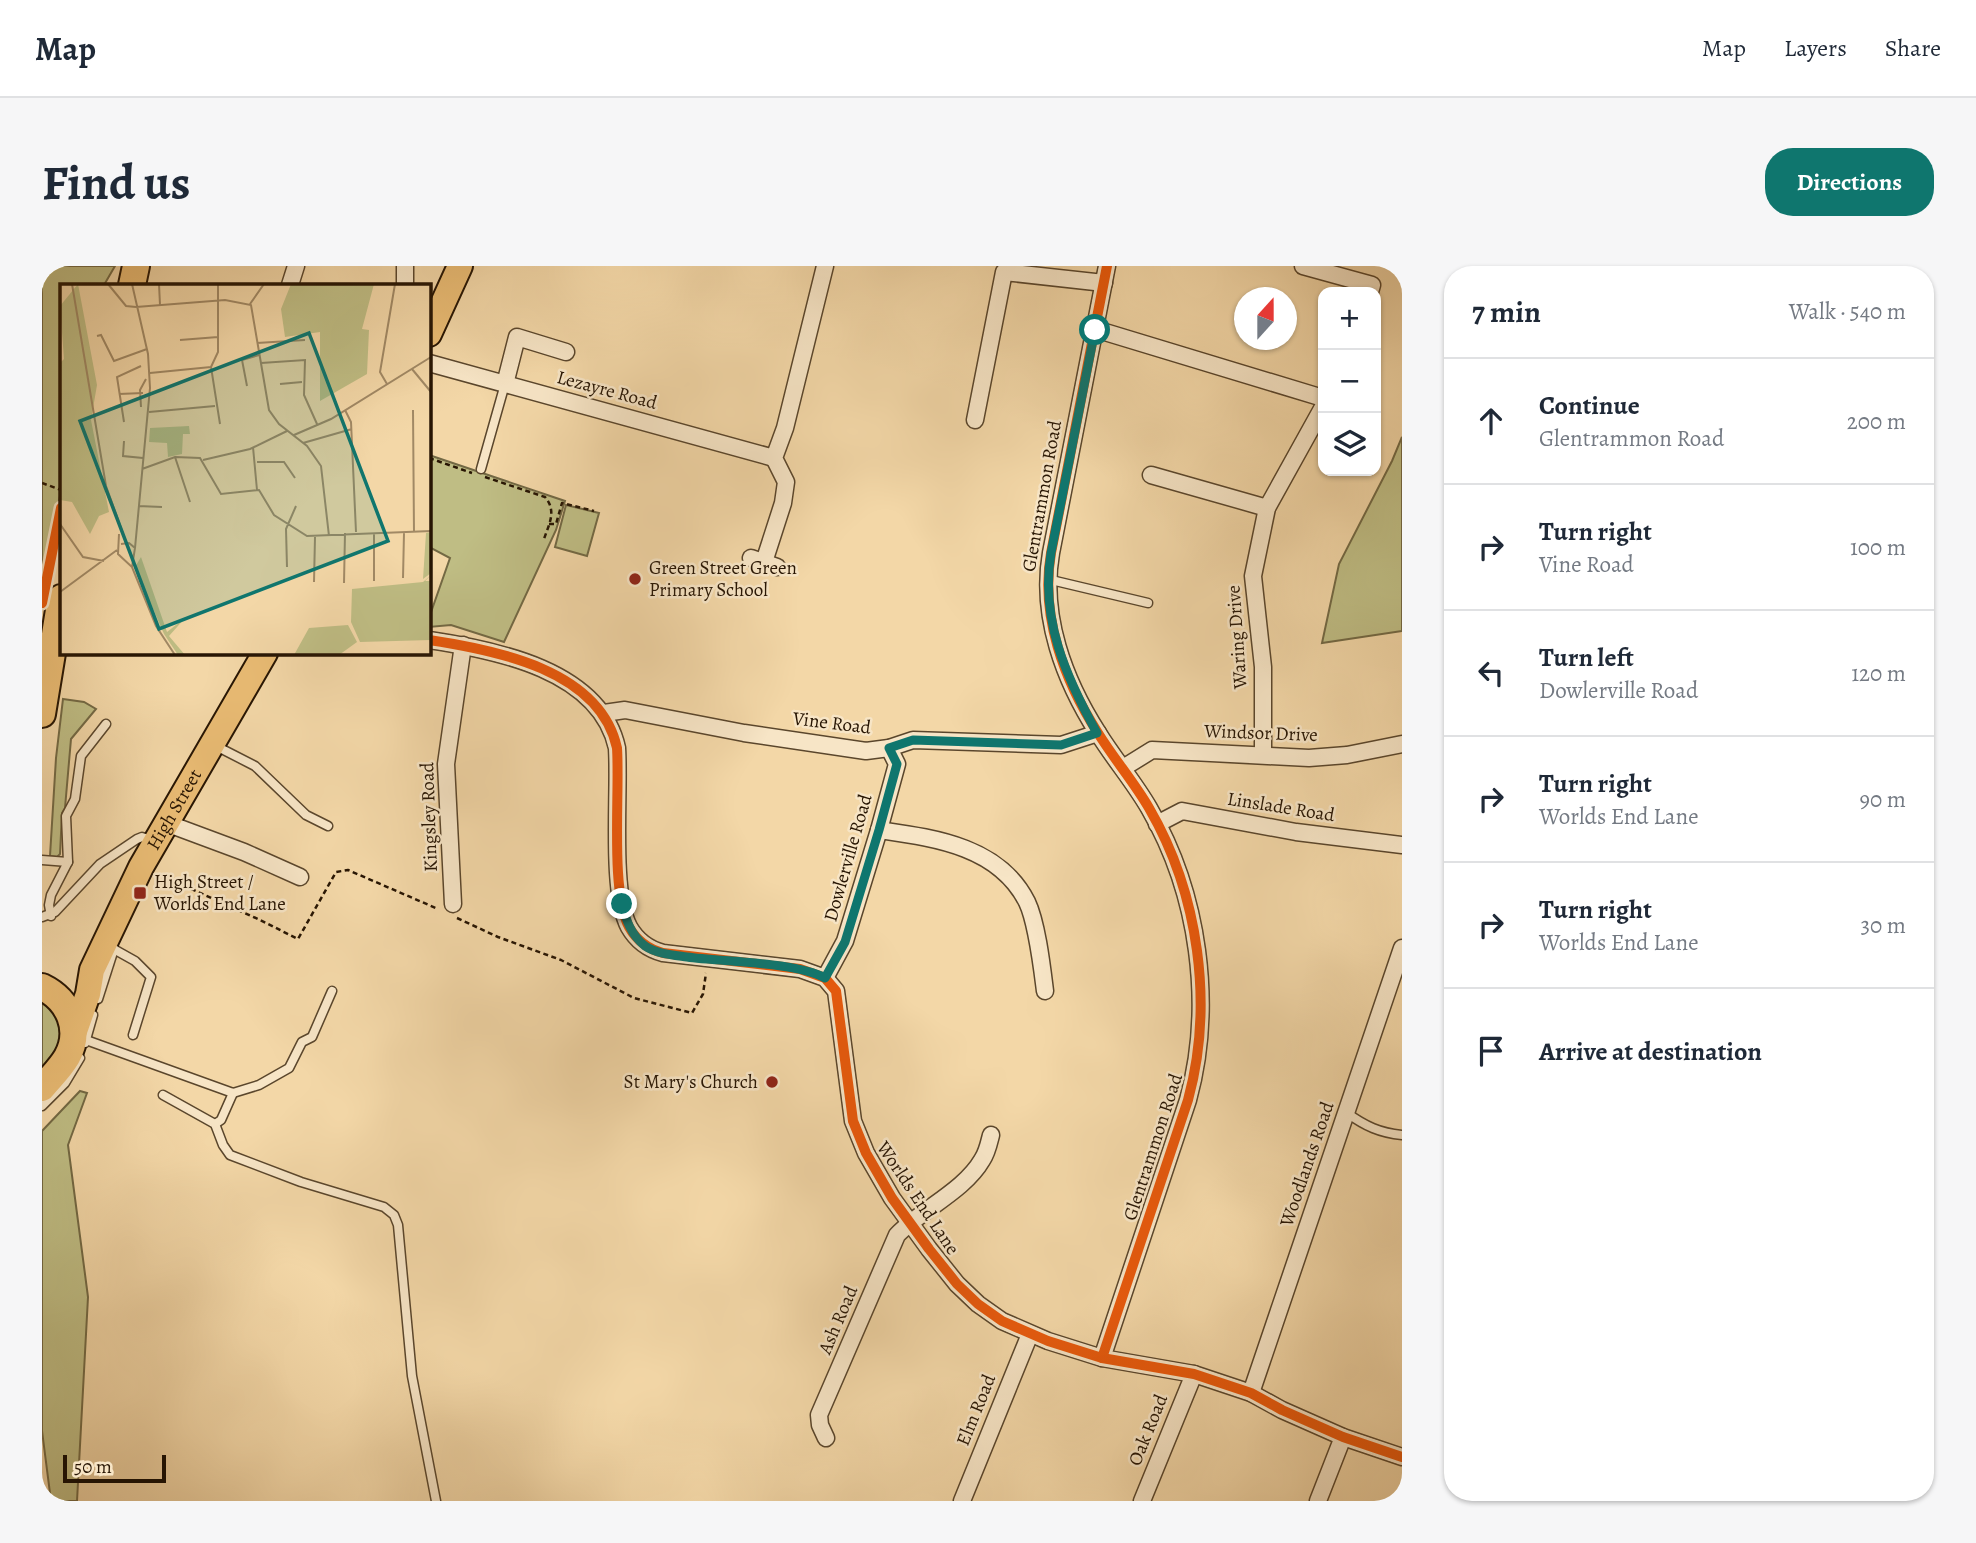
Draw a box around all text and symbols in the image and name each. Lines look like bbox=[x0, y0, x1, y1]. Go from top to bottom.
text: Map bbox=[35, 26, 96, 71]
text: Map bbox=[1702, 32, 1746, 64]
text: Layers bbox=[1784, 32, 1847, 64]
text: Share bbox=[1885, 32, 1941, 64]
button: Directions bbox=[1765, 148, 1934, 216]
text: Find us bbox=[42, 149, 190, 216]
inset map bbox=[60, 284, 430, 654]
north arrow bbox=[1234, 287, 1297, 350]
map controls bbox=[1318, 287, 1381, 476]
button: + bbox=[1318, 287, 1381, 350]
text: 7 min bbox=[1472, 292, 1541, 332]
text: Walk · 540 m bbox=[1789, 296, 1906, 327]
route start bbox=[1079, 314, 1110, 345]
button: − bbox=[1318, 350, 1381, 413]
street label: Lezayre Road bbox=[554, 364, 661, 416]
text: Continue bbox=[1539, 388, 1640, 423]
icon: ahead bbox=[1472, 402, 1510, 440]
text: 200 m bbox=[1847, 406, 1906, 437]
button: layers bbox=[1318, 413, 1381, 476]
street label: Glentrammon Road bbox=[1016, 418, 1068, 574]
text: Glentrammon Road bbox=[1539, 423, 1724, 454]
text: Turn right bbox=[1539, 514, 1652, 549]
icon: right bbox=[1472, 528, 1510, 566]
text: 100 m bbox=[1850, 532, 1906, 563]
text: Vine Road bbox=[1539, 549, 1634, 580]
place label: Green Street Green Primary School bbox=[649, 555, 797, 603]
marker: Green Street Green Primary School bbox=[627, 571, 643, 587]
street label: Waring Drive bbox=[1220, 584, 1254, 691]
text: Turn left bbox=[1539, 640, 1634, 675]
icon: left bbox=[1472, 654, 1510, 692]
text: 120 m bbox=[1851, 658, 1906, 689]
text: Dowlerville Road bbox=[1539, 675, 1698, 706]
street label: Vine Road bbox=[790, 705, 873, 741]
street label: Windsor Drive bbox=[1203, 718, 1318, 748]
street label: Kingsley Road bbox=[414, 761, 444, 872]
street label: High Street bbox=[140, 764, 208, 855]
text: Turn right bbox=[1539, 766, 1652, 801]
icon: right bbox=[1472, 780, 1510, 818]
text: 90 m bbox=[1860, 784, 1906, 815]
street label: Linslade Road bbox=[1225, 786, 1337, 828]
street label: Dowlerville Road bbox=[817, 790, 879, 925]
text: Worlds End Lane bbox=[1539, 801, 1698, 832]
place label: High Street / Worlds End Lane bbox=[153, 869, 286, 917]
marker: High Street / Worlds End Lane bbox=[132, 885, 148, 901]
route end bbox=[606, 888, 637, 919]
text: Turn right bbox=[1539, 892, 1652, 927]
icon: right bbox=[1472, 906, 1510, 944]
text: 30 m bbox=[1860, 910, 1906, 941]
text: Worlds End Lane bbox=[1539, 927, 1698, 958]
icon: arrive bbox=[1472, 1032, 1510, 1070]
text: Arrive at destination bbox=[1539, 1034, 1762, 1069]
place label: St Mary's Church bbox=[624, 1069, 758, 1095]
street label: Glentrammon Road bbox=[1117, 1069, 1189, 1224]
marker: St Mary's Church bbox=[764, 1074, 780, 1090]
street label: Woodlands Road bbox=[1273, 1097, 1341, 1231]
street label: Worlds End Lane bbox=[870, 1135, 966, 1260]
street label: Ash Road bbox=[812, 1281, 864, 1359]
street label: Elm Road bbox=[950, 1370, 1002, 1450]
street label: Oak Road bbox=[1122, 1390, 1174, 1470]
scale bar bbox=[63, 1452, 166, 1484]
text: 50 m bbox=[74, 1454, 112, 1480]

